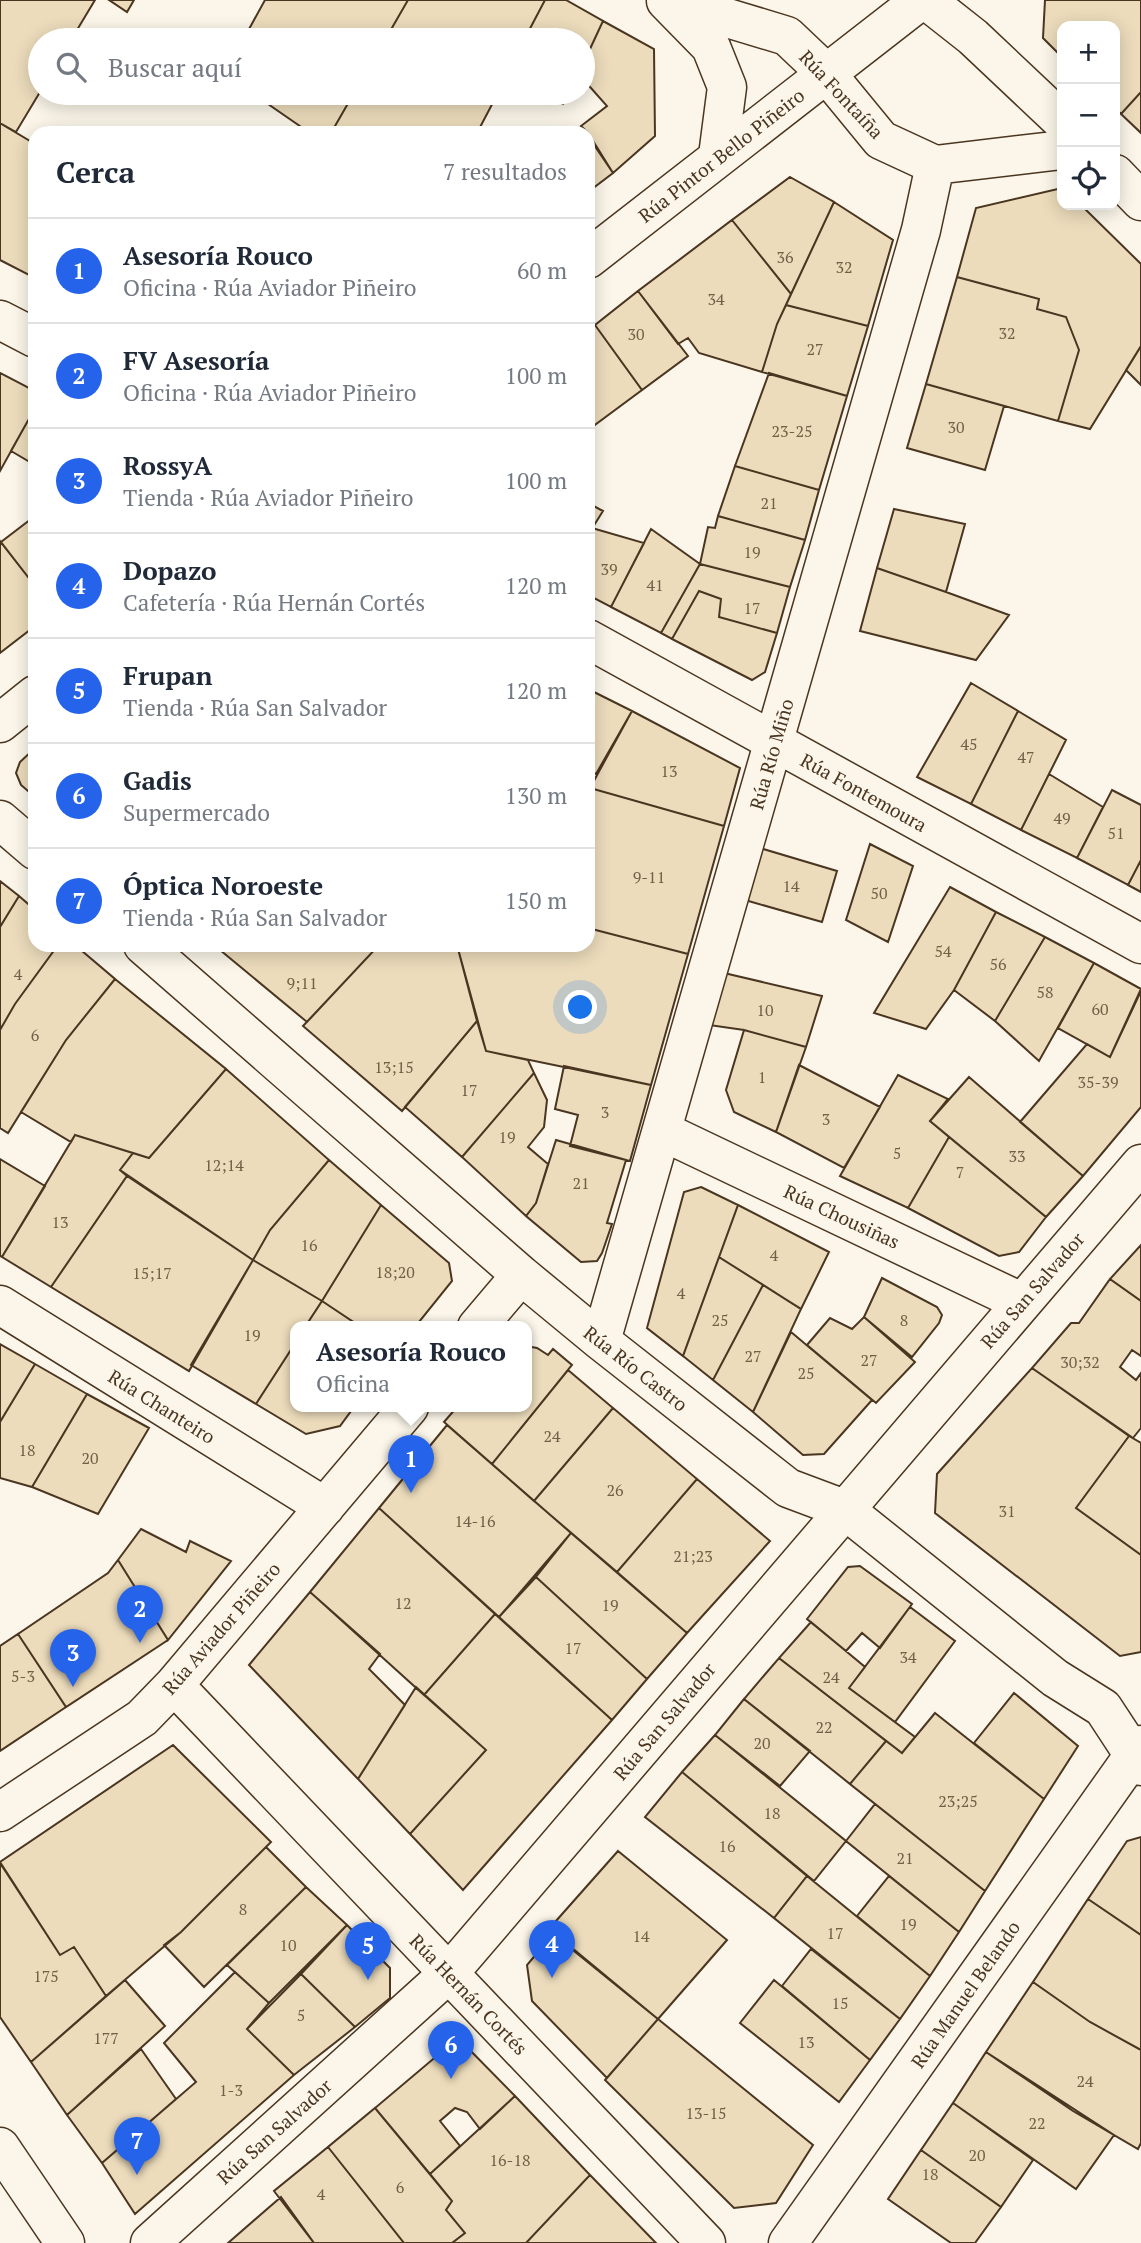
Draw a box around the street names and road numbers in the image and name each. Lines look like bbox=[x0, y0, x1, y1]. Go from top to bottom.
street label: Rúa Fontaíña bbox=[794, 44, 890, 144]
street label: Rúa Pintor Bello Piñeiro bbox=[633, 82, 809, 228]
street label: Rúa Río Miño bbox=[743, 696, 799, 812]
street label: Rúa Fontemoura bbox=[796, 747, 932, 837]
street label: Rúa Chousiñas bbox=[780, 1178, 904, 1254]
street label: Rúa San Salvador bbox=[975, 1226, 1090, 1353]
street label: Rúa Río Castro bbox=[579, 1320, 693, 1416]
street label: Rúa Chanteiro bbox=[104, 1363, 220, 1449]
street label: Rúa Aviador Piñeiro bbox=[157, 1556, 285, 1700]
street label: Rúa San Salvador bbox=[608, 1657, 721, 1785]
street label: Rúa Manuel Belando bbox=[905, 1915, 1025, 2073]
street label: Rúa Hernán Cortés bbox=[405, 1928, 533, 2060]
street label: Rúa San Salvador bbox=[211, 2072, 337, 2189]

